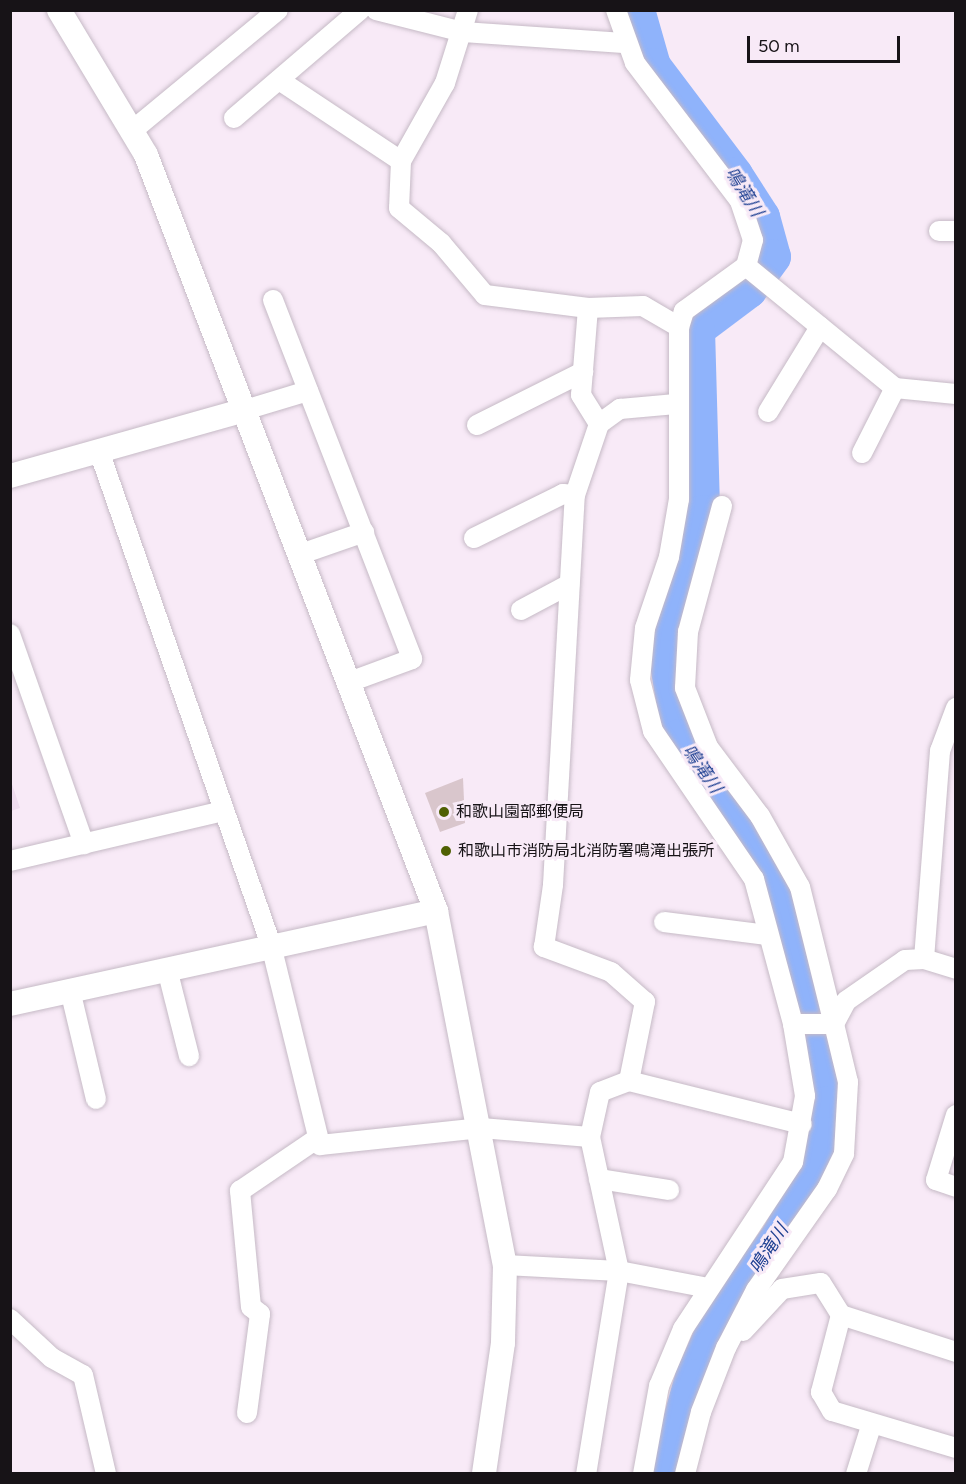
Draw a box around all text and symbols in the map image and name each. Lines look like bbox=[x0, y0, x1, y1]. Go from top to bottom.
scale bar bbox=[750, 24, 903, 62]
text: 50 m bbox=[758, 35, 800, 57]
water label: 鳴滝川 bbox=[721, 163, 767, 221]
water label: 鳴滝川 bbox=[678, 741, 726, 797]
place label: 和歌山園部郵便局 bbox=[456, 802, 584, 822]
marker: 和歌山園部郵便局 bbox=[437, 805, 451, 819]
place label: 和歌山市消防局北消防署鳴滝出張所 bbox=[458, 841, 714, 861]
marker: 和歌山市消防局北消防署鳴滝出張所 bbox=[439, 844, 453, 858]
water label: 鳴滝川 bbox=[745, 1220, 793, 1278]

